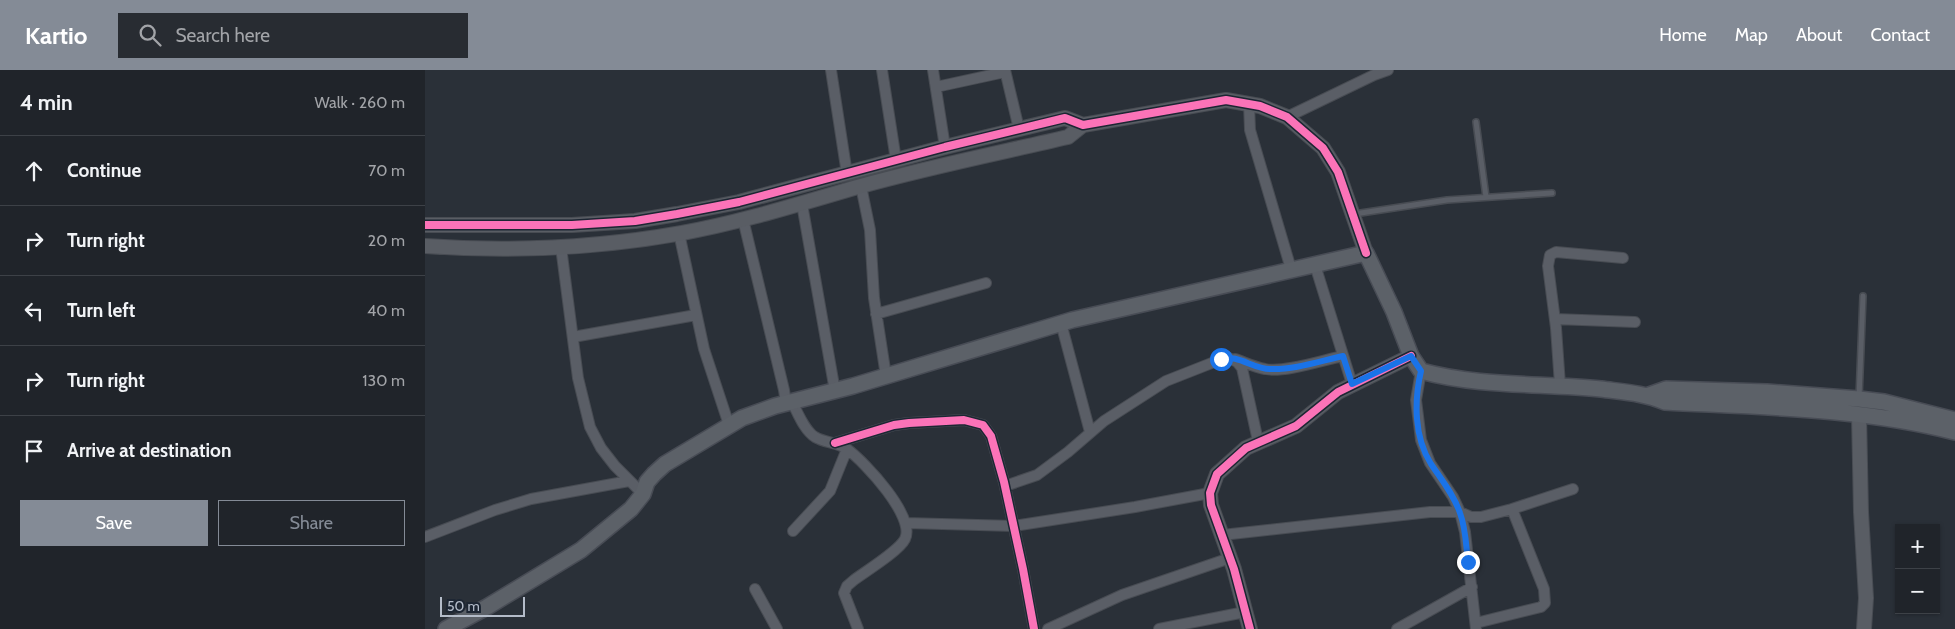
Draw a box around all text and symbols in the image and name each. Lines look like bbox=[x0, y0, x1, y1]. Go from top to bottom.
search box bbox=[118, 13, 468, 58]
text: Kartio bbox=[25, 21, 88, 50]
icon: search bbox=[136, 21, 164, 49]
text: Search here bbox=[176, 24, 270, 47]
text: Home bbox=[1659, 24, 1707, 46]
text: Map bbox=[1735, 24, 1768, 46]
text: About bbox=[1796, 24, 1842, 46]
text: Contact bbox=[1870, 24, 1930, 46]
text: 4 min bbox=[20, 90, 73, 115]
text: Walk · 260 m bbox=[315, 93, 405, 112]
icon: ahead bbox=[20, 157, 48, 185]
text: Continue bbox=[67, 159, 141, 182]
text: 70 m bbox=[368, 161, 405, 180]
icon: right bbox=[20, 227, 48, 255]
text: Turn right bbox=[67, 229, 145, 252]
text: 20 m bbox=[368, 231, 405, 250]
icon: left bbox=[20, 297, 48, 325]
text: Turn left bbox=[67, 299, 135, 322]
text: 40 m bbox=[367, 301, 405, 320]
route start bbox=[1210, 348, 1233, 371]
icon: right bbox=[20, 367, 48, 395]
text: Turn right bbox=[67, 369, 145, 392]
text: 130 m bbox=[362, 371, 405, 390]
icon: arrive bbox=[20, 437, 48, 465]
text: Arrive at destination bbox=[67, 439, 231, 462]
button: Save bbox=[20, 500, 208, 546]
button: Share bbox=[218, 500, 405, 546]
map controls bbox=[1895, 524, 1940, 614]
button: + bbox=[1895, 524, 1940, 569]
route end bbox=[1457, 551, 1480, 574]
button: − bbox=[1895, 569, 1940, 614]
scale bar bbox=[440, 594, 525, 617]
text: 50 m bbox=[447, 597, 480, 615]

